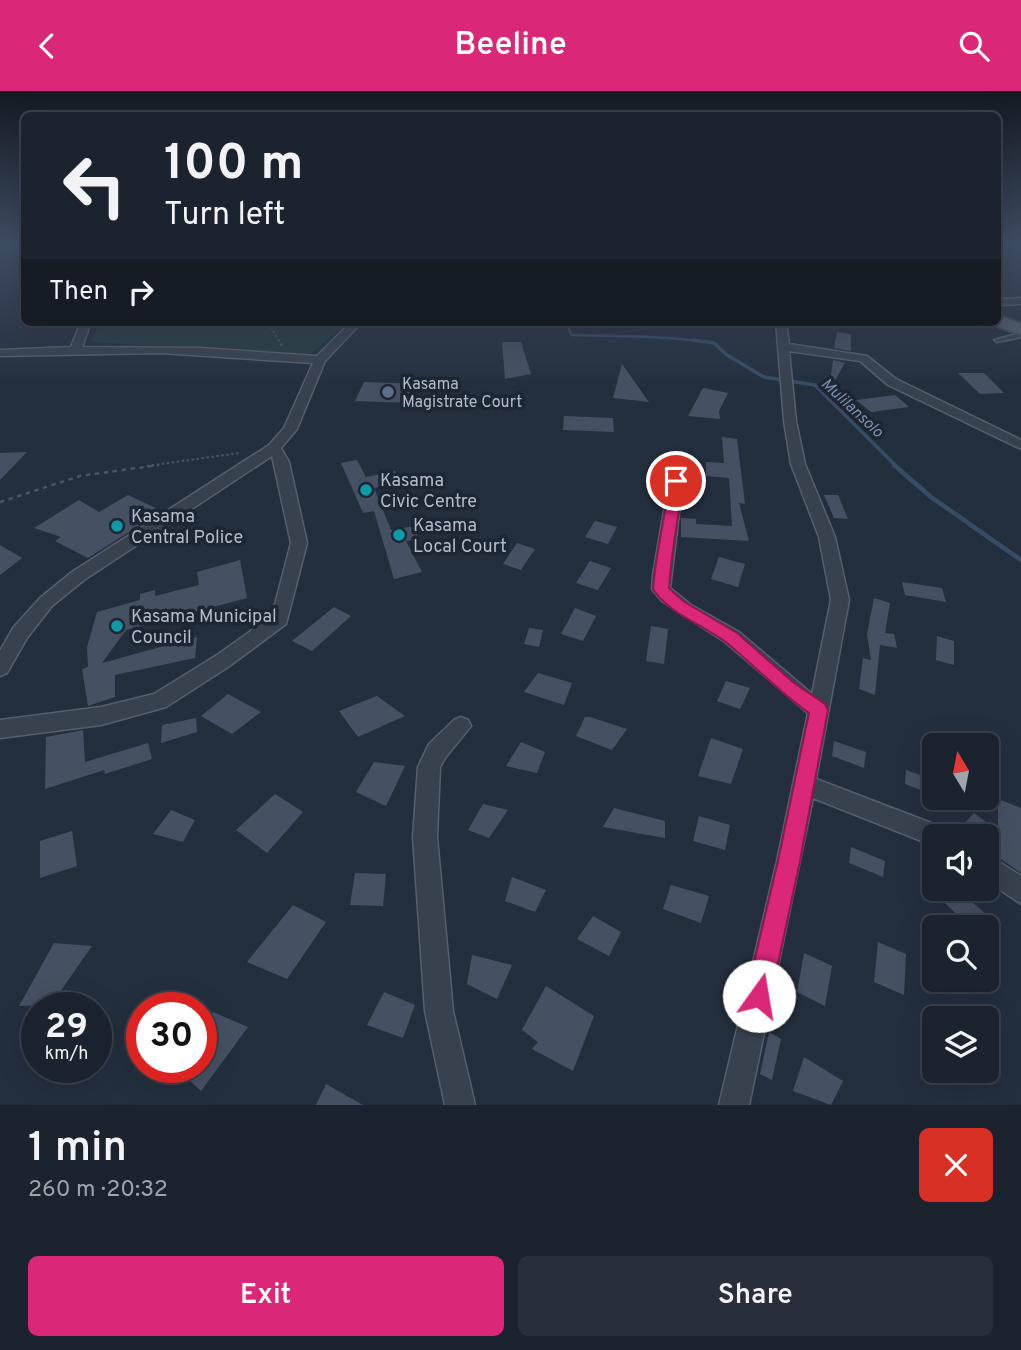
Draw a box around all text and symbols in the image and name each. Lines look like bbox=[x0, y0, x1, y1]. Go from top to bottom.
text: Beeline bbox=[454, 26, 567, 66]
icon: back bbox=[28, 27, 66, 65]
icon: search bbox=[955, 27, 993, 65]
text: 100 m bbox=[164, 135, 303, 197]
icon: left bbox=[49, 140, 140, 231]
text: Turn left bbox=[164, 196, 285, 236]
icon: right bbox=[122, 273, 160, 311]
text: Then bbox=[49, 276, 108, 309]
water label: Mulilansolo bbox=[816, 374, 887, 443]
place label: Kasama Magistrate Court bbox=[402, 375, 522, 413]
marker: Kasama Magistrate Court bbox=[380, 384, 396, 400]
pin bbox=[646, 451, 706, 511]
icon: arrive bbox=[657, 462, 695, 500]
place label: Kasama Civic Centre bbox=[380, 470, 477, 514]
marker: Kasama Civic Centre bbox=[358, 482, 374, 498]
place label: Kasama Central Police bbox=[131, 506, 243, 550]
place label: Kasama Local Court bbox=[413, 515, 507, 559]
marker: Kasama Central Police bbox=[109, 518, 125, 534]
marker: Kasama Local Court bbox=[391, 527, 407, 543]
place label: Kasama Municipal Council bbox=[131, 606, 277, 650]
marker: Kasama Municipal Council bbox=[109, 618, 125, 634]
north arrow bbox=[922, 733, 999, 810]
map controls bbox=[922, 733, 999, 1083]
button: sound bbox=[922, 824, 999, 901]
button: search bbox=[922, 915, 999, 992]
position arrow bbox=[722, 959, 796, 1033]
speed limit sign: 30 bbox=[126, 992, 217, 1083]
text: 29 bbox=[45, 1006, 88, 1050]
button: layers bbox=[922, 1006, 999, 1083]
text: km/h bbox=[45, 1043, 88, 1066]
text: 1 min bbox=[28, 1123, 127, 1176]
button: close bbox=[919, 1128, 993, 1202]
text: 260 m · 20:32 bbox=[28, 1176, 168, 1205]
button: Exit bbox=[28, 1256, 504, 1336]
button: Share bbox=[518, 1256, 993, 1336]

